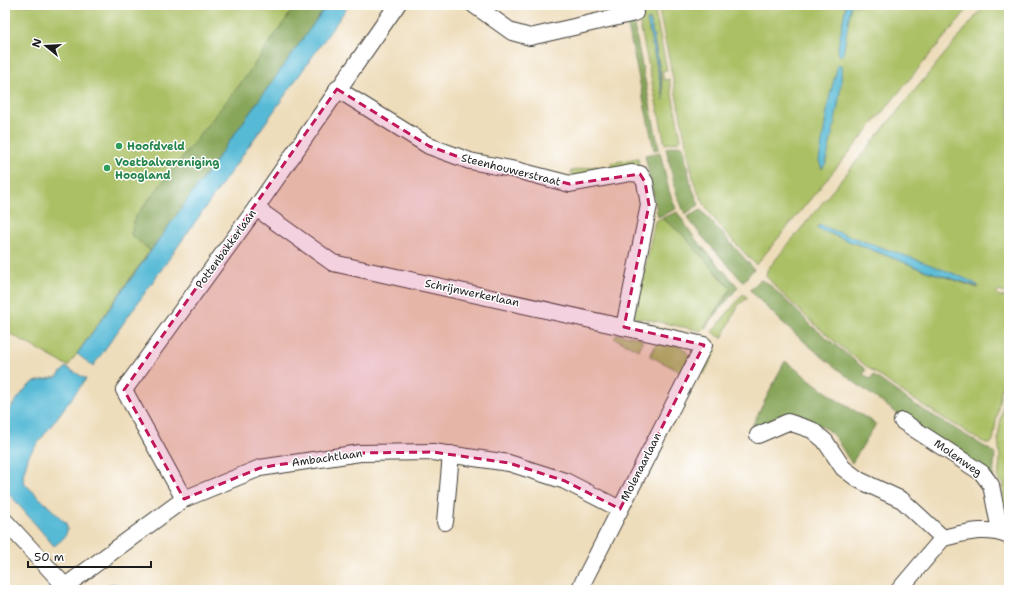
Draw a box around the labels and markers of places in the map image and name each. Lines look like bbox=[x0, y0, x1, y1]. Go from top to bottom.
place label: Hoofdveld bbox=[127, 139, 185, 154]
marker: Hoofdveld bbox=[114, 141, 124, 151]
place label: Voetbalvereniging Hoogland bbox=[115, 155, 219, 183]
marker: Voetbalvereniging Hoogland bbox=[102, 163, 112, 173]

